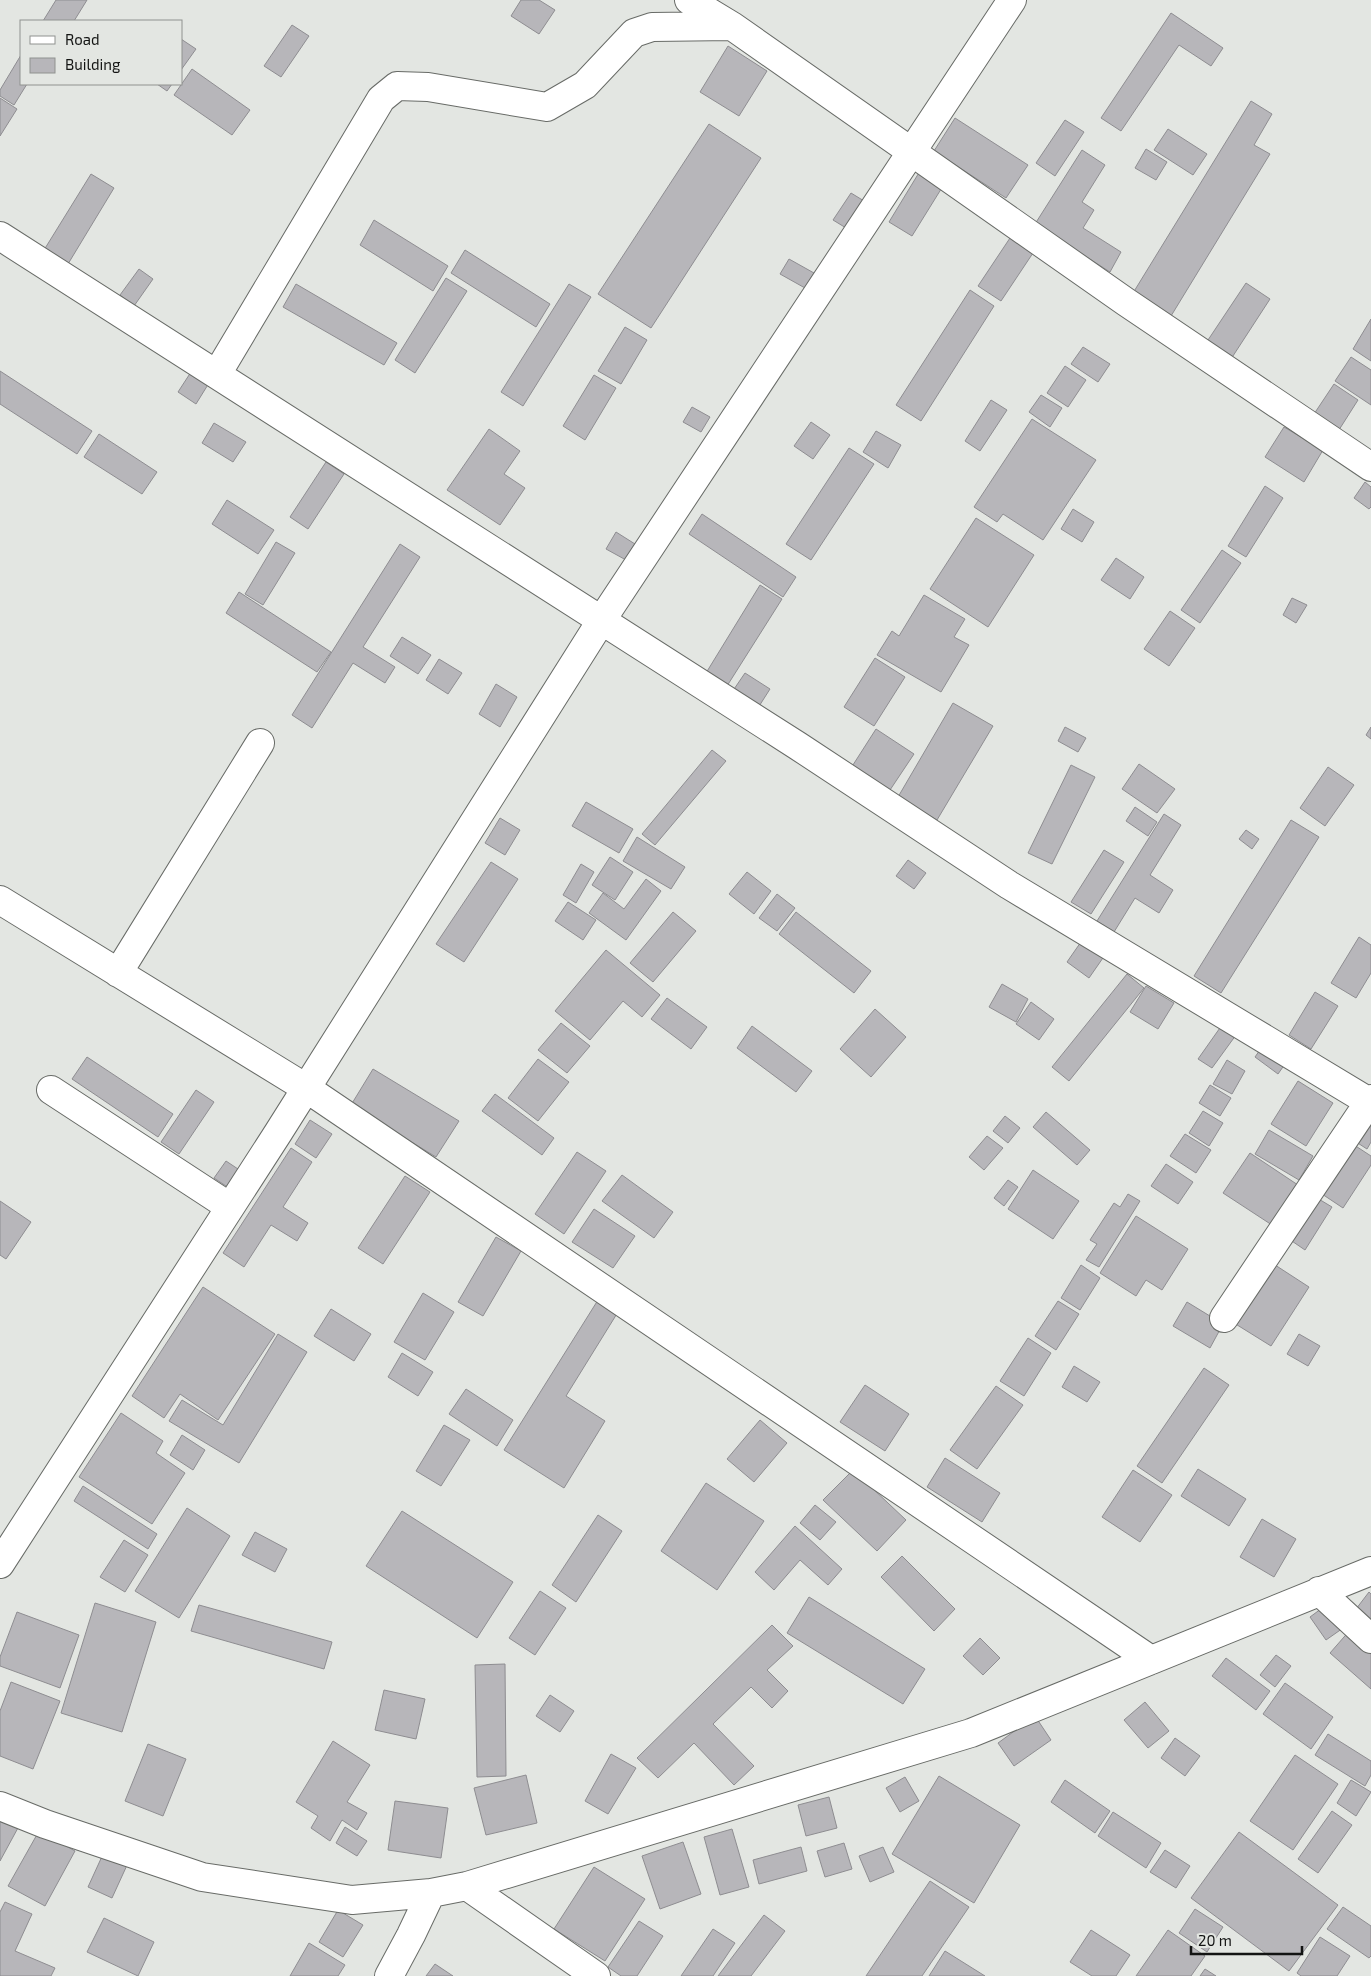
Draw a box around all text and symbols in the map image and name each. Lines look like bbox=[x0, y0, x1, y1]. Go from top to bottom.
legend bbox=[20, 20, 182, 85]
text: Road bbox=[65, 30, 100, 48]
text: Building bbox=[65, 55, 121, 73]
scale bar bbox=[1191, 1924, 1302, 1956]
text: 20 m bbox=[1198, 1931, 1232, 1949]

